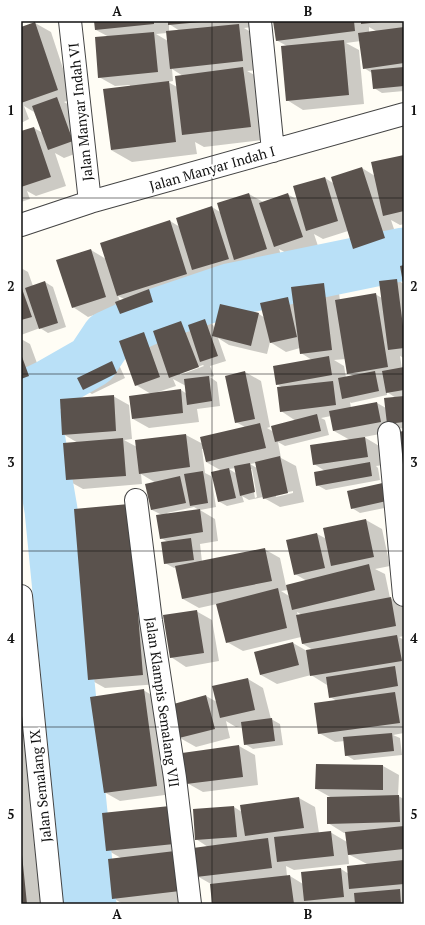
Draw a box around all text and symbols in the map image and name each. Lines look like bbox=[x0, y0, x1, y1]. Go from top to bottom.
text: A bbox=[112, 2, 122, 20]
text: B bbox=[304, 2, 312, 20]
street label: Jalan Manyar Indah VI bbox=[63, 42, 97, 182]
text: 1 bbox=[7, 101, 15, 119]
text: 1 bbox=[410, 101, 418, 119]
street label: Jalan Manyar Indah I bbox=[147, 141, 277, 195]
text: 2 bbox=[7, 277, 15, 295]
text: 2 bbox=[410, 277, 418, 295]
text: 3 bbox=[7, 453, 15, 471]
text: 3 bbox=[410, 453, 418, 471]
street label: Jalan Klampis Semalang VII bbox=[142, 616, 184, 789]
text: 4 bbox=[7, 629, 15, 647]
text: 4 bbox=[410, 629, 418, 647]
street label: Jalan Semalang IX bbox=[25, 728, 55, 843]
text: 5 bbox=[7, 805, 15, 823]
text: 5 bbox=[410, 805, 418, 823]
text: A bbox=[112, 905, 122, 923]
text: B bbox=[304, 905, 312, 923]

